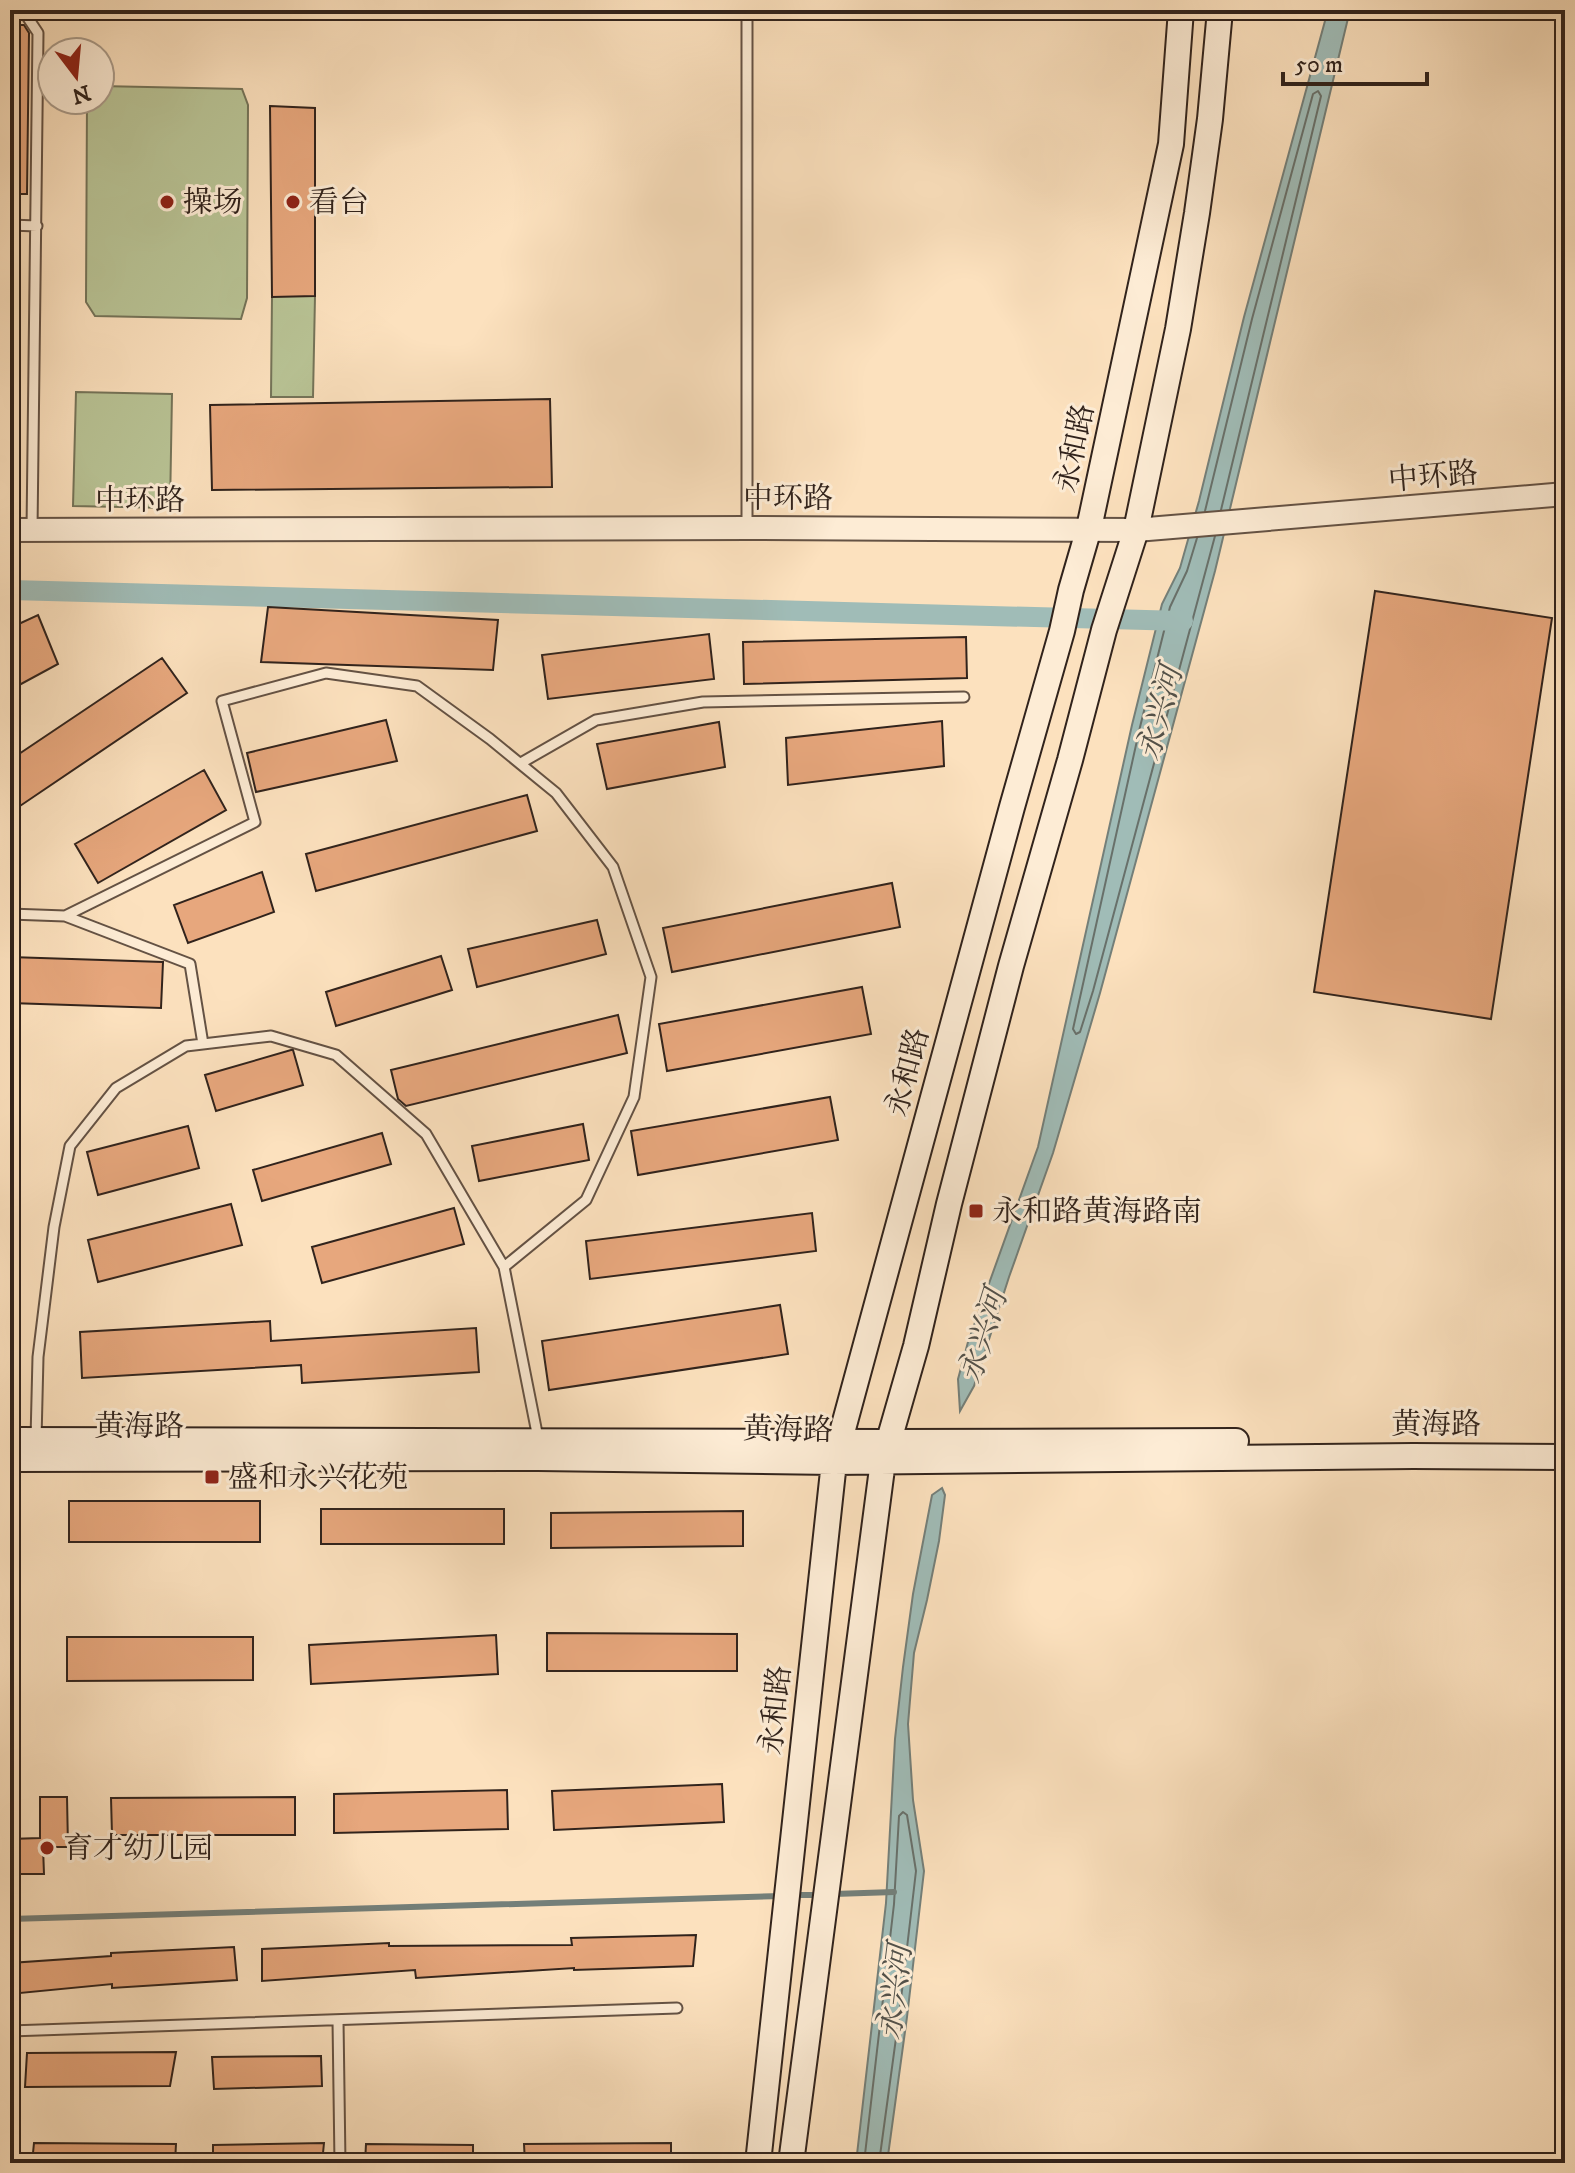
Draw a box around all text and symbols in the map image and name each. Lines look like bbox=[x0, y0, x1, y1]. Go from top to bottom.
north arrow bbox=[36, 36, 116, 116]
scale bar bbox=[1283, 36, 1427, 86]
text: 50 m bbox=[1295, 50, 1343, 80]
text: N bbox=[69, 78, 94, 109]
place label: 操场 bbox=[183, 185, 243, 222]
place label: 看台 bbox=[309, 185, 369, 222]
marker: 操场 bbox=[158, 193, 176, 211]
marker: 看台 bbox=[284, 193, 302, 211]
street label: 永和路 bbox=[1048, 400, 1103, 496]
street label: 中环路 bbox=[1387, 455, 1480, 500]
street label: 中环路 bbox=[743, 481, 833, 518]
street label: 中环路 bbox=[95, 483, 185, 520]
water label: 永兴河 bbox=[1129, 657, 1194, 765]
street label: 永和路 bbox=[879, 1024, 938, 1121]
place label: 永和路黄海路南 bbox=[992, 1194, 1202, 1231]
marker: 永和路黄海路南 bbox=[967, 1202, 985, 1220]
water label: 永兴河 bbox=[951, 1280, 1019, 1388]
street label: 黄海路 bbox=[1391, 1407, 1481, 1444]
street label: 黄海路 bbox=[94, 1409, 184, 1446]
street label: 黄海路 bbox=[743, 1411, 833, 1450]
place label: 盛和永兴花苑 bbox=[228, 1460, 408, 1497]
marker: 盛和永兴花苑 bbox=[203, 1468, 221, 1486]
street label: 永和路 bbox=[753, 1663, 800, 1757]
place label: 育才幼儿园 bbox=[63, 1831, 213, 1868]
marker: 育才幼儿园 bbox=[38, 1839, 56, 1857]
water label: 永兴河 bbox=[870, 1937, 922, 2042]

